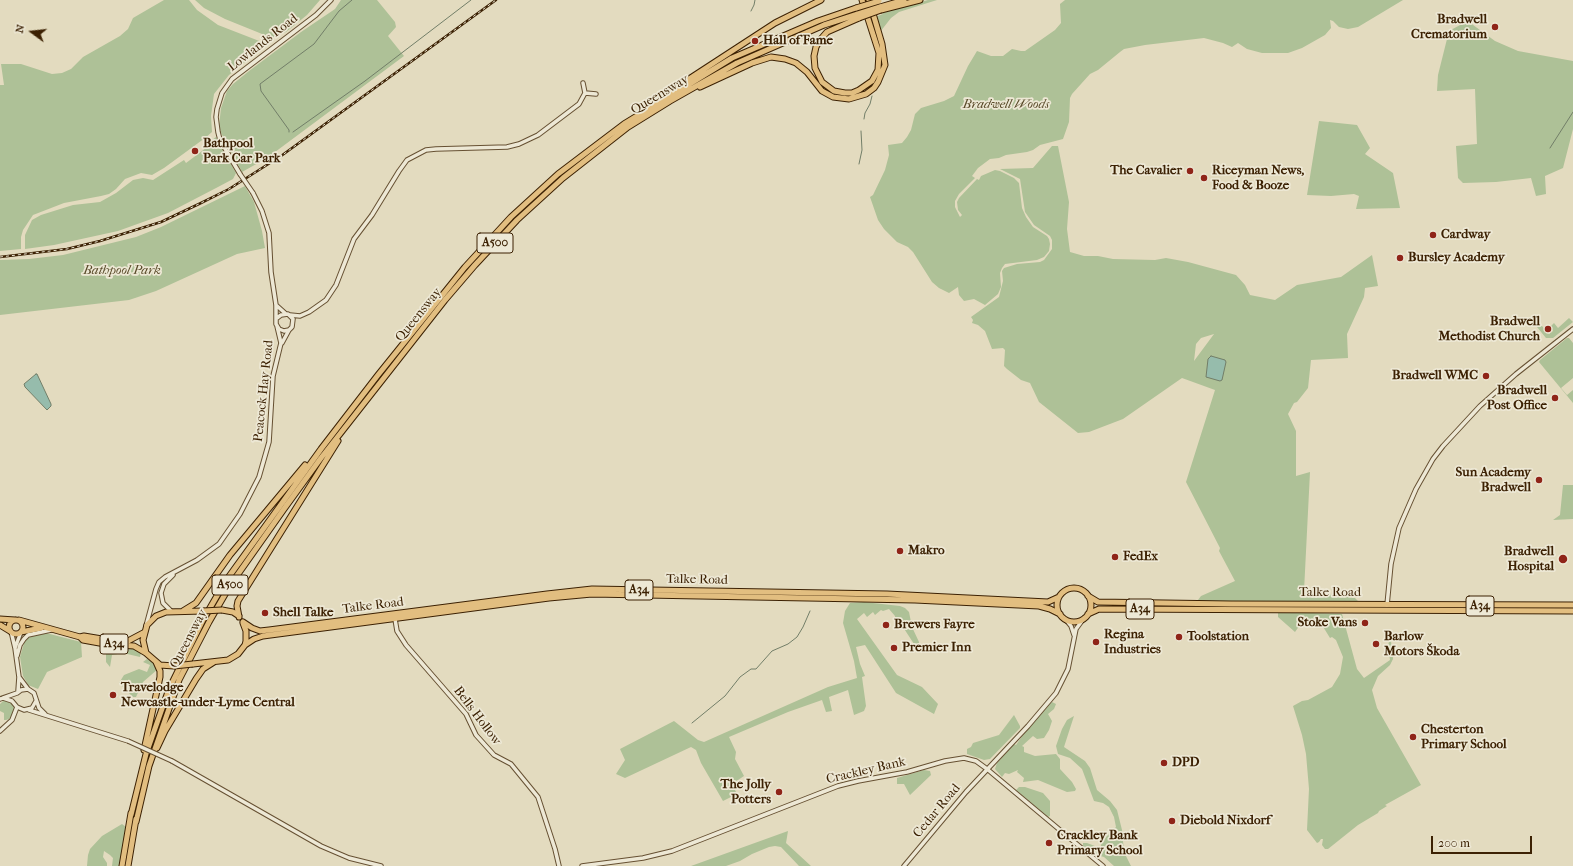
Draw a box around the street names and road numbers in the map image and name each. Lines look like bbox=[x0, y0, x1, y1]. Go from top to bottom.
street label: Lowlands Road bbox=[225, 11, 301, 75]
street label: Queensway bbox=[628, 72, 692, 118]
road number: A500 bbox=[477, 233, 513, 253]
street label: Queensway bbox=[393, 285, 445, 345]
street label: Peacock Hay Road bbox=[251, 339, 277, 443]
street label: Talke Road bbox=[666, 572, 728, 588]
road number: A500 bbox=[212, 575, 248, 595]
road number: A34 bbox=[625, 580, 653, 600]
street label: Talke Road bbox=[1299, 585, 1361, 601]
street label: Talke Road bbox=[341, 594, 405, 618]
road number: A34 bbox=[1466, 596, 1494, 616]
road number: A34 bbox=[1126, 599, 1154, 619]
street label: Queensway bbox=[167, 607, 211, 671]
road number: A34 bbox=[100, 634, 128, 654]
street label: Bells Hollow bbox=[450, 684, 504, 748]
street label: Crackley Bank bbox=[825, 754, 907, 788]
street label: Cedar Road bbox=[910, 781, 964, 841]

